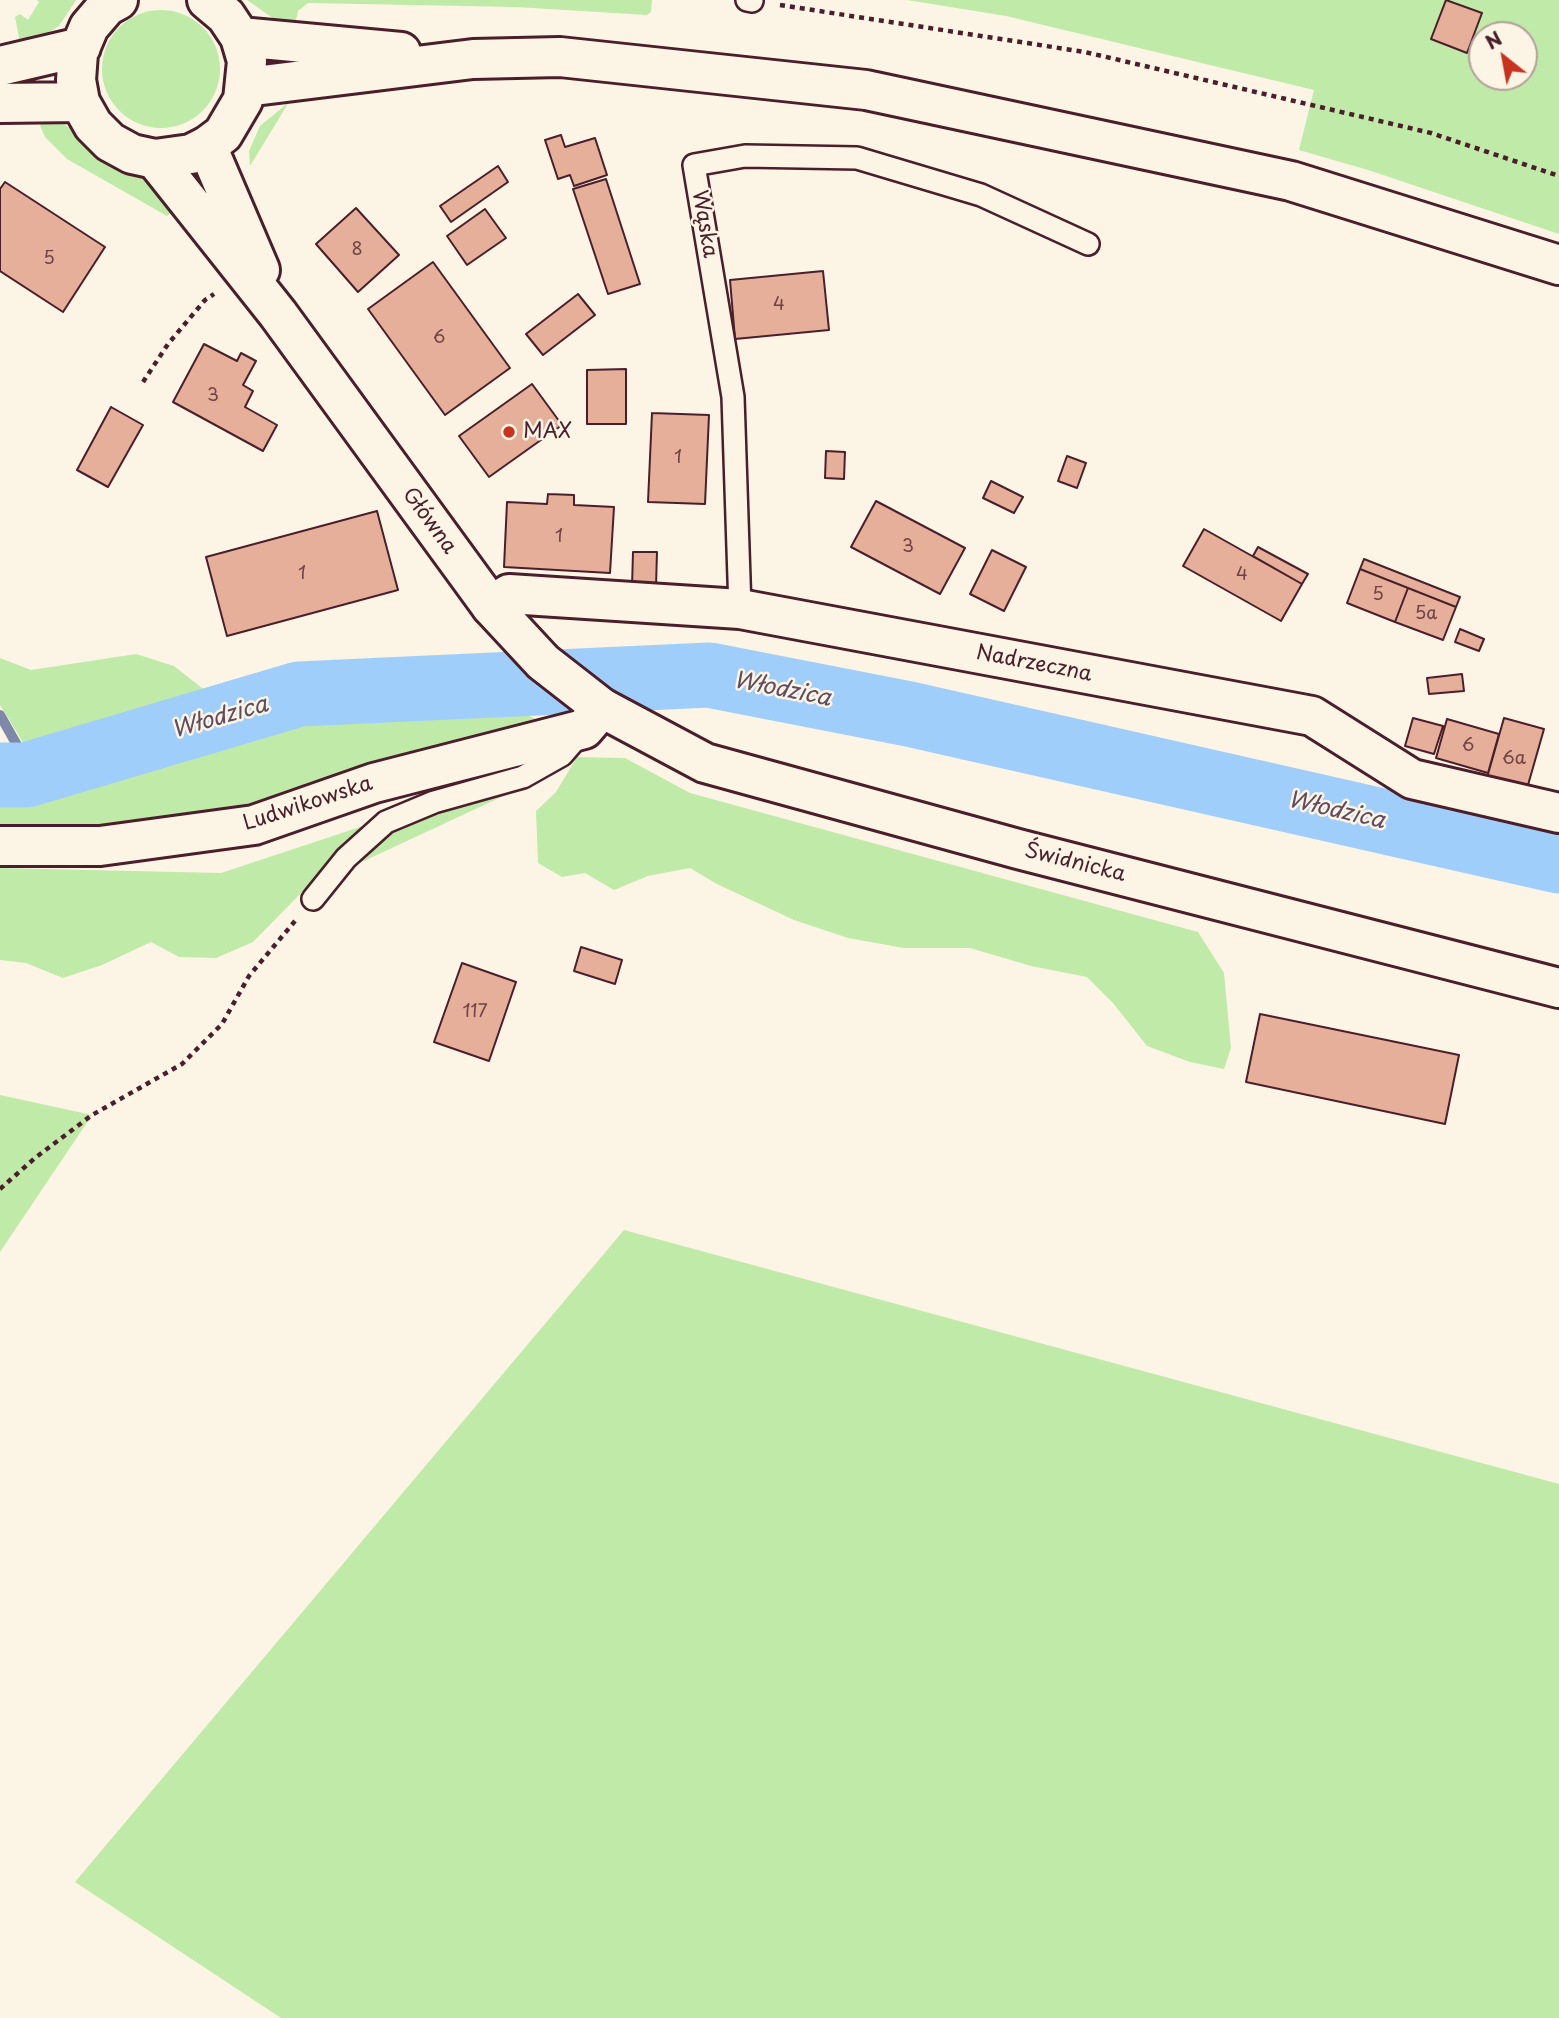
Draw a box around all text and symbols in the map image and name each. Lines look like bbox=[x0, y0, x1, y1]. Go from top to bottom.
north arrow bbox=[1468, 21, 1538, 91]
text: N bbox=[1480, 24, 1507, 56]
street label: Wąska bbox=[686, 188, 722, 260]
house number: 8 bbox=[351, 239, 363, 261]
house number: 5 bbox=[43, 248, 55, 270]
house number: 4 bbox=[773, 294, 785, 316]
house number: 6 bbox=[433, 327, 445, 349]
house number: 3 bbox=[207, 385, 219, 407]
place label: MAX bbox=[523, 419, 572, 445]
marker: MAX bbox=[501, 424, 517, 440]
house number: 1 bbox=[674, 447, 682, 469]
street label: Główna bbox=[396, 483, 462, 559]
house number: 1 bbox=[555, 526, 563, 548]
house number: 3 bbox=[902, 536, 914, 558]
house number: 1 bbox=[298, 563, 306, 585]
house number: 4 bbox=[1236, 564, 1248, 586]
house number: 5 bbox=[1372, 584, 1384, 606]
house number: 5a bbox=[1415, 603, 1437, 625]
street label: Nadrzeczna bbox=[974, 640, 1094, 688]
water label: Włodzica bbox=[731, 667, 833, 713]
water label: Włodzica bbox=[169, 691, 271, 745]
house number: 6 bbox=[1462, 735, 1474, 757]
house number: 6a bbox=[1502, 748, 1526, 770]
street label: Ludwikowska bbox=[240, 771, 376, 837]
water label: Włodzica bbox=[1285, 786, 1387, 836]
street label: Świdnicka bbox=[1022, 838, 1128, 888]
house number: 117 bbox=[462, 1001, 488, 1023]

